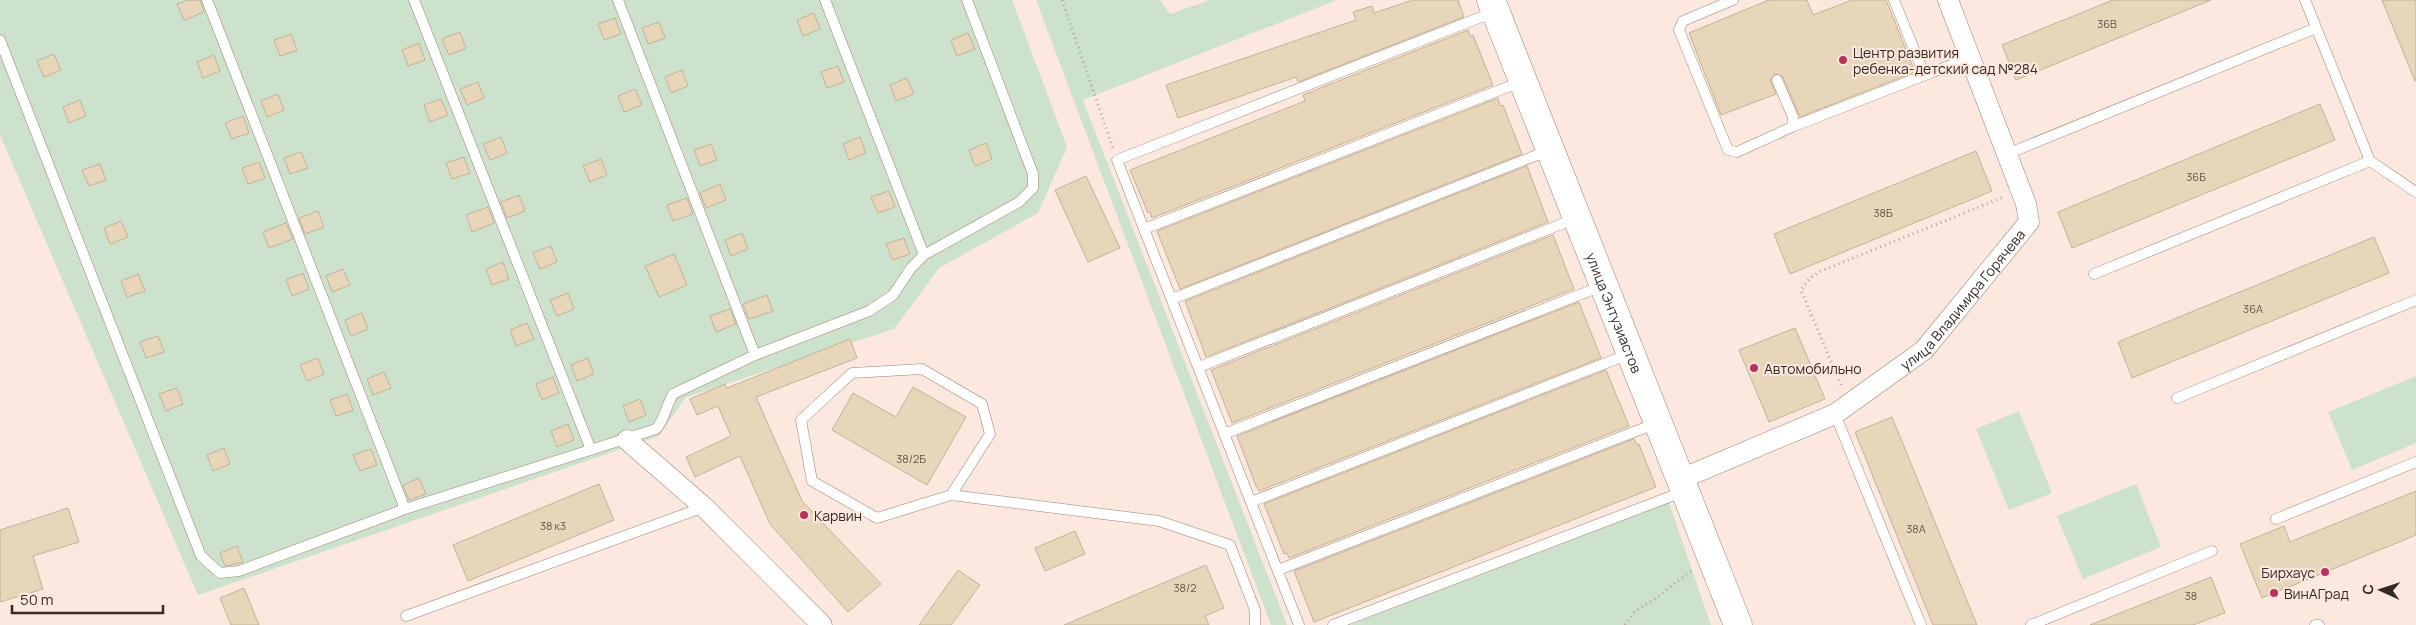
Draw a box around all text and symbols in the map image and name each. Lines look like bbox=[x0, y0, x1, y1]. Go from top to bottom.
house number: 36В bbox=[2097, 16, 2117, 31]
place label: Центр развития ребенка-детский сад №284 bbox=[1853, 43, 2038, 78]
marker: Центр развития ребенка-детский сад №284 bbox=[1837, 54, 1849, 66]
house number: 36Б bbox=[2186, 169, 2206, 184]
house number: 38Б bbox=[1873, 205, 1893, 220]
street label: улица Владимира Горячева bbox=[1896, 225, 2029, 374]
street label: улица Энтузиастов bbox=[1582, 249, 1647, 376]
house number: 36А bbox=[2243, 301, 2263, 316]
place label: Автомобильно bbox=[1764, 359, 1862, 378]
marker: Автомобильно bbox=[1748, 362, 1760, 374]
house number: 38/2Б bbox=[896, 451, 926, 466]
place label: Карвин bbox=[814, 506, 862, 525]
marker: Карвин bbox=[798, 509, 810, 521]
house number: 38 к3 bbox=[540, 518, 566, 533]
house number: 38А bbox=[1906, 521, 1926, 536]
place label: Бирхаус bbox=[2261, 563, 2315, 582]
north arrow bbox=[2356, 565, 2406, 615]
marker: Бирхаус bbox=[2319, 566, 2331, 578]
house number: 38/2 bbox=[1173, 580, 1197, 595]
scale bar bbox=[12, 582, 164, 614]
place label: ВинАГрад bbox=[2284, 584, 2349, 603]
text: С bbox=[2358, 584, 2377, 595]
marker: ВинАГрад bbox=[2268, 587, 2280, 599]
house number: 38 bbox=[2185, 588, 2197, 603]
text: 50 m bbox=[20, 589, 54, 610]

